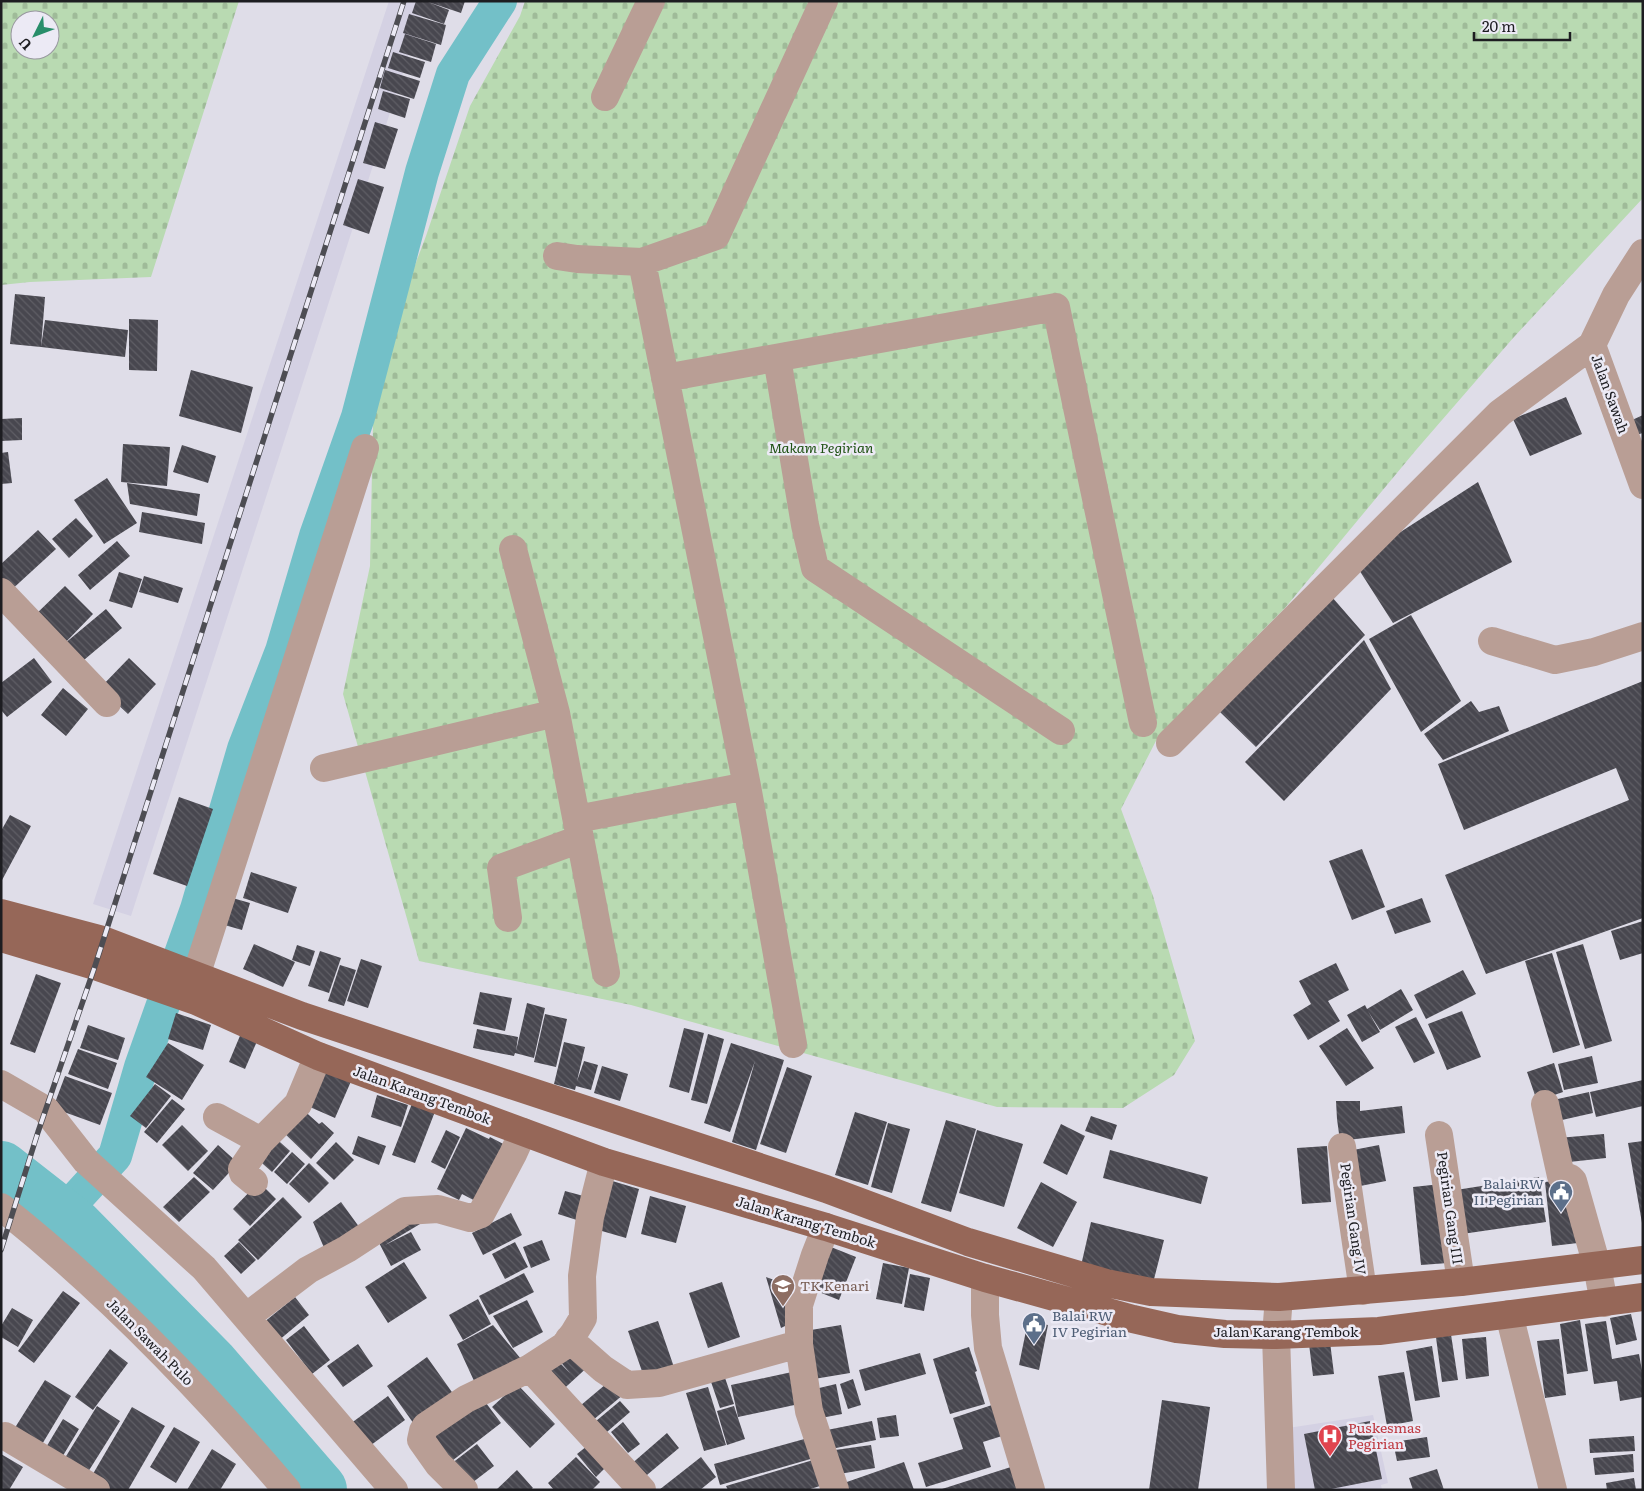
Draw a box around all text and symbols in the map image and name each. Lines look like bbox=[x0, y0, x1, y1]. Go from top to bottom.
north arrow bbox=[10, 10, 60, 60]
scale bar bbox=[1474, 10, 1570, 42]
text: 20 m bbox=[1482, 14, 1516, 37]
text: U bbox=[13, 34, 36, 55]
street label: Jalan Sawah bbox=[1587, 351, 1635, 436]
park label: Makam Pegirian bbox=[769, 437, 874, 457]
street label: Jalan Karang Tembok bbox=[351, 1060, 494, 1128]
street label: Pegirian Gang III bbox=[1433, 1150, 1469, 1266]
street label: Pegirian Gang IV bbox=[1336, 1162, 1372, 1277]
place label: Balai RW II Pegirian bbox=[1474, 1173, 1544, 1209]
public building icon: Balai RW II Pegirian bbox=[1548, 1179, 1574, 1213]
street label: Jalan Karang Tembok bbox=[734, 1190, 879, 1252]
school or university icon: TK Kenari bbox=[770, 1273, 796, 1307]
place label: TK Kenari bbox=[800, 1275, 869, 1295]
street label: Jalan Sawah Pulo bbox=[103, 1293, 199, 1389]
place label: Balai RW IV Pegirian bbox=[1052, 1305, 1127, 1341]
public building icon: Balai RW IV Pegirian bbox=[1021, 1311, 1047, 1345]
street label: Jalan Karang Tembok bbox=[1213, 1321, 1359, 1341]
place label: Puskesmas Pegirian bbox=[1348, 1417, 1421, 1453]
hospital icon: Puskesmas Pegirian bbox=[1317, 1423, 1343, 1457]

